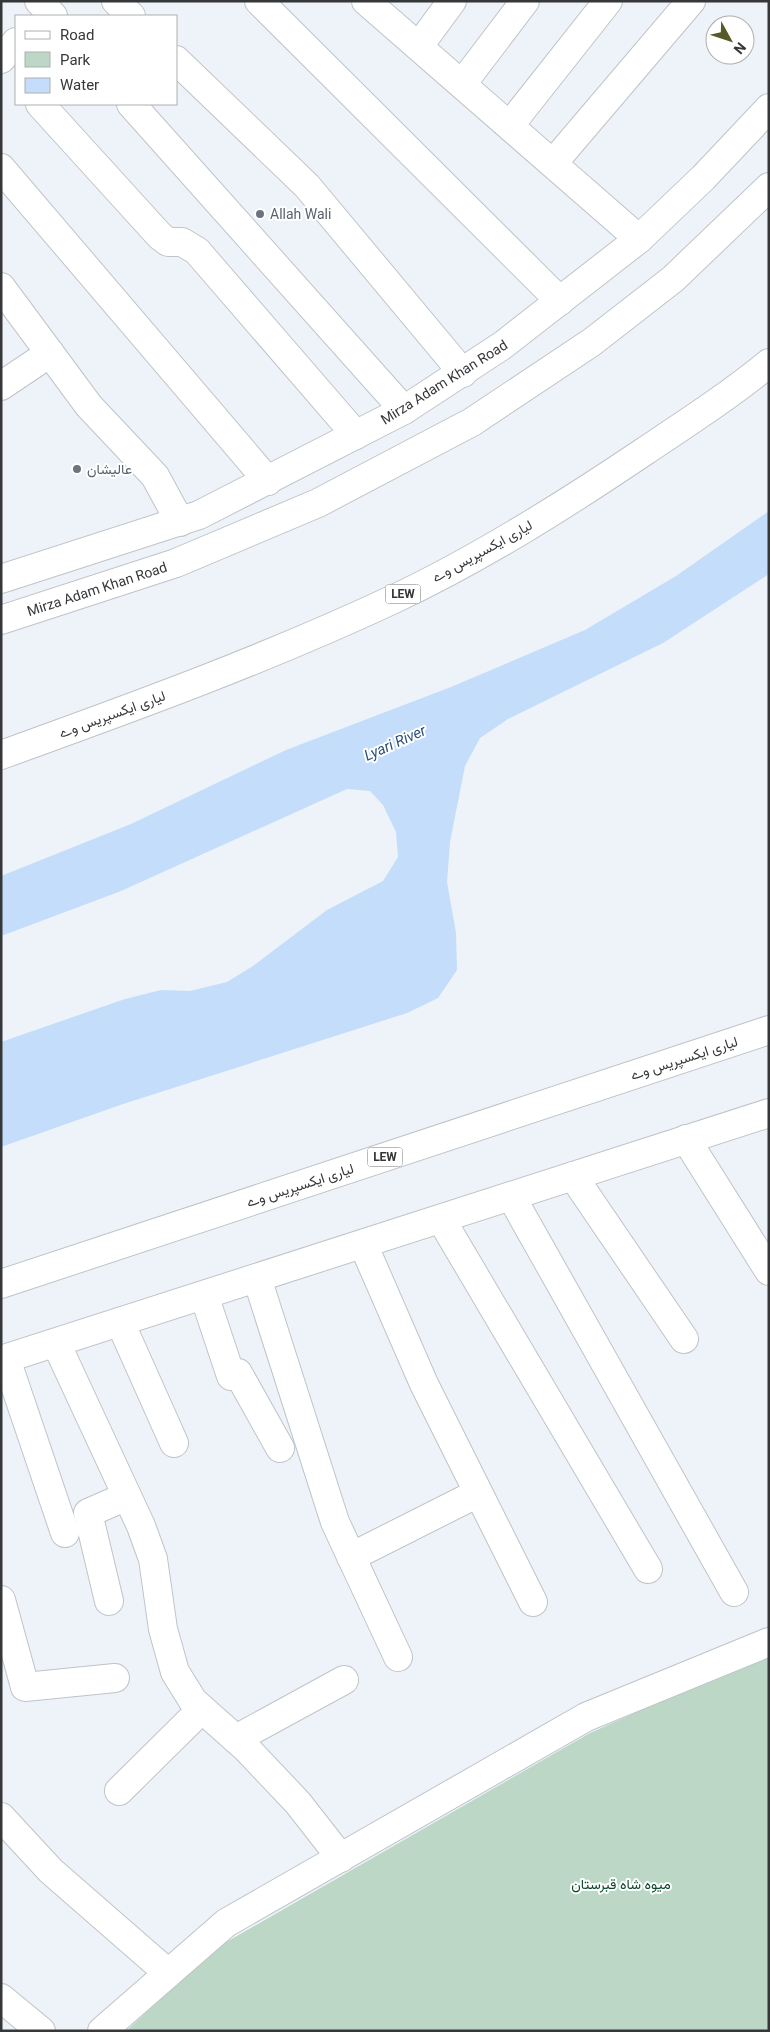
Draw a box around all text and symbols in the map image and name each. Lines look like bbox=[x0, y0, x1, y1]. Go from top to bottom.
legend bbox=[15, 15, 178, 105]
north arrow bbox=[705, 15, 755, 65]
text: Road bbox=[60, 26, 94, 44]
text: N bbox=[731, 39, 749, 57]
text: Park bbox=[60, 51, 91, 69]
text: Water bbox=[60, 76, 99, 94]
place label: Allah Wali bbox=[270, 206, 331, 222]
marker: Allah Wali bbox=[254, 208, 266, 220]
street label: Mirza Adam Khan Road bbox=[378, 336, 510, 428]
place label: عالیشان bbox=[87, 461, 132, 478]
marker: عالیشان bbox=[71, 463, 83, 475]
street label: لیاری ایکسپریس وے bbox=[429, 517, 536, 587]
street label: Mirza Adam Khan Road bbox=[25, 559, 169, 619]
road number: LEW bbox=[386, 584, 420, 604]
street label: لیاری ایکسپریس وے bbox=[57, 687, 168, 743]
water label: Lyari River bbox=[361, 721, 430, 765]
street label: لیاری ایکسپریس وے bbox=[628, 1033, 740, 1085]
road number: LEW bbox=[368, 1148, 402, 1166]
street label: لیاری ایکسپریس وے bbox=[244, 1160, 356, 1212]
park label: میوہ شاہ قبرستان bbox=[571, 1876, 671, 1893]

